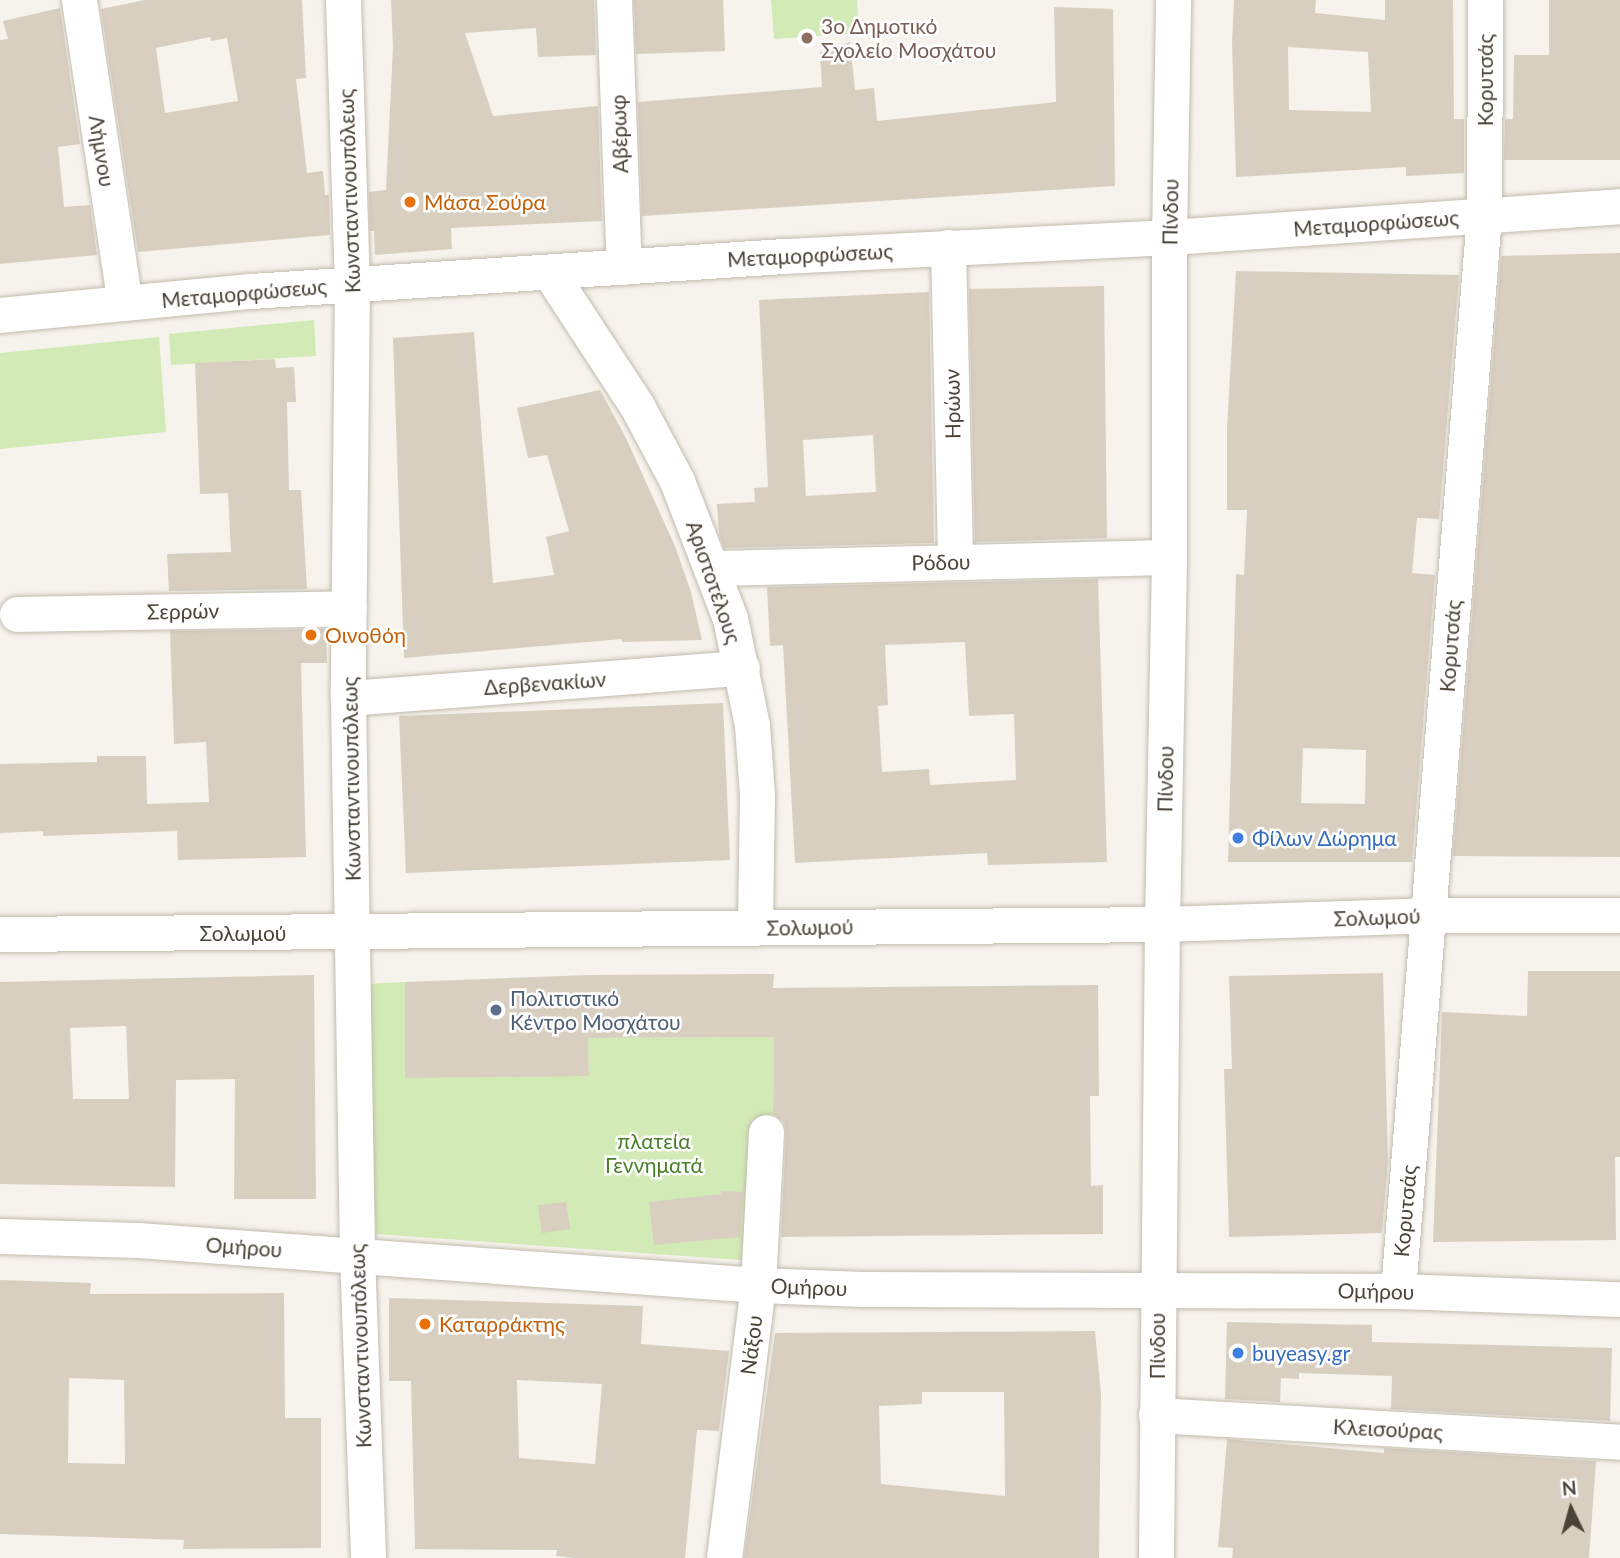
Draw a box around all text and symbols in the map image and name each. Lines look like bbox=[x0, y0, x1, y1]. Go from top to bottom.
place label: 3ο Δημοτικό Σχολείο Μοσχάτου bbox=[821, 13, 996, 63]
marker: 3ο Δημοτικό Σχολείο Μοσχάτου bbox=[799, 30, 815, 46]
street label: Κορυτσάς bbox=[1472, 34, 1498, 126]
street label: Κωνσταντινουπόλεως bbox=[333, 88, 365, 294]
street label: Αβέρωφ bbox=[605, 94, 633, 174]
street label: Λήμνου bbox=[84, 113, 120, 189]
street label: Πίνδου bbox=[1157, 178, 1183, 246]
place label: Μάσα Σούρα bbox=[424, 189, 546, 215]
marker: Μάσα Σούρα bbox=[402, 194, 418, 210]
street label: Μεταμορφώσεως bbox=[1292, 205, 1460, 241]
street label: Μεταμορφώσεως bbox=[727, 238, 893, 272]
street label: Μεταμορφώσεως bbox=[160, 273, 328, 313]
street label: Ηρώων bbox=[939, 369, 965, 439]
street label: Αριστοτέλους bbox=[681, 517, 747, 647]
street label: Ρόδου bbox=[911, 549, 971, 575]
street label: Σερρών bbox=[147, 598, 219, 624]
street label: Κορυτσάς bbox=[1434, 599, 1466, 693]
place label: Οινοθόη bbox=[325, 622, 406, 648]
marker: Οινοθόη bbox=[303, 627, 319, 643]
street label: Δερβενακίων bbox=[483, 666, 607, 700]
street label: Κωνσταντινουπόλεως bbox=[337, 677, 365, 881]
street label: Πίνδου bbox=[1152, 745, 1178, 813]
place label: Φίλων Δώρημα bbox=[1252, 825, 1397, 851]
marker: Φίλων Δώρημα bbox=[1230, 830, 1246, 846]
street label: Σολωμού bbox=[1333, 903, 1421, 931]
street label: Σολωμού bbox=[766, 914, 854, 940]
street label: Σολωμού bbox=[200, 920, 286, 946]
place label: Πολιτιστικό Κέντρο Μοσχάτου bbox=[510, 985, 681, 1035]
marker: Πολιτιστικό Κέντρο Μοσχάτου bbox=[488, 1002, 504, 1018]
park label: πλατεία Γεννηματά bbox=[605, 1128, 703, 1178]
street label: Κορυτσάς bbox=[1388, 1164, 1422, 1258]
street label: Ομήρου bbox=[205, 1232, 283, 1262]
street label: Κωνσταντινουπόλεως bbox=[344, 1243, 376, 1449]
street label: Ομήρου bbox=[770, 1273, 848, 1301]
street label: Ομήρου bbox=[1337, 1278, 1415, 1304]
place label: Καταρράκτης bbox=[439, 1311, 565, 1337]
street label: Πίνδου bbox=[1144, 1313, 1170, 1379]
street label: Νάξου bbox=[735, 1314, 767, 1376]
marker: Καταρράκτης bbox=[417, 1316, 433, 1332]
place label: buyeasy.gr bbox=[1252, 1340, 1350, 1366]
marker: buyeasy.gr bbox=[1230, 1345, 1246, 1361]
street label: Κλεισούρας bbox=[1332, 1414, 1444, 1444]
north arrow bbox=[1536, 1474, 1606, 1544]
text: N bbox=[1561, 1475, 1577, 1500]

